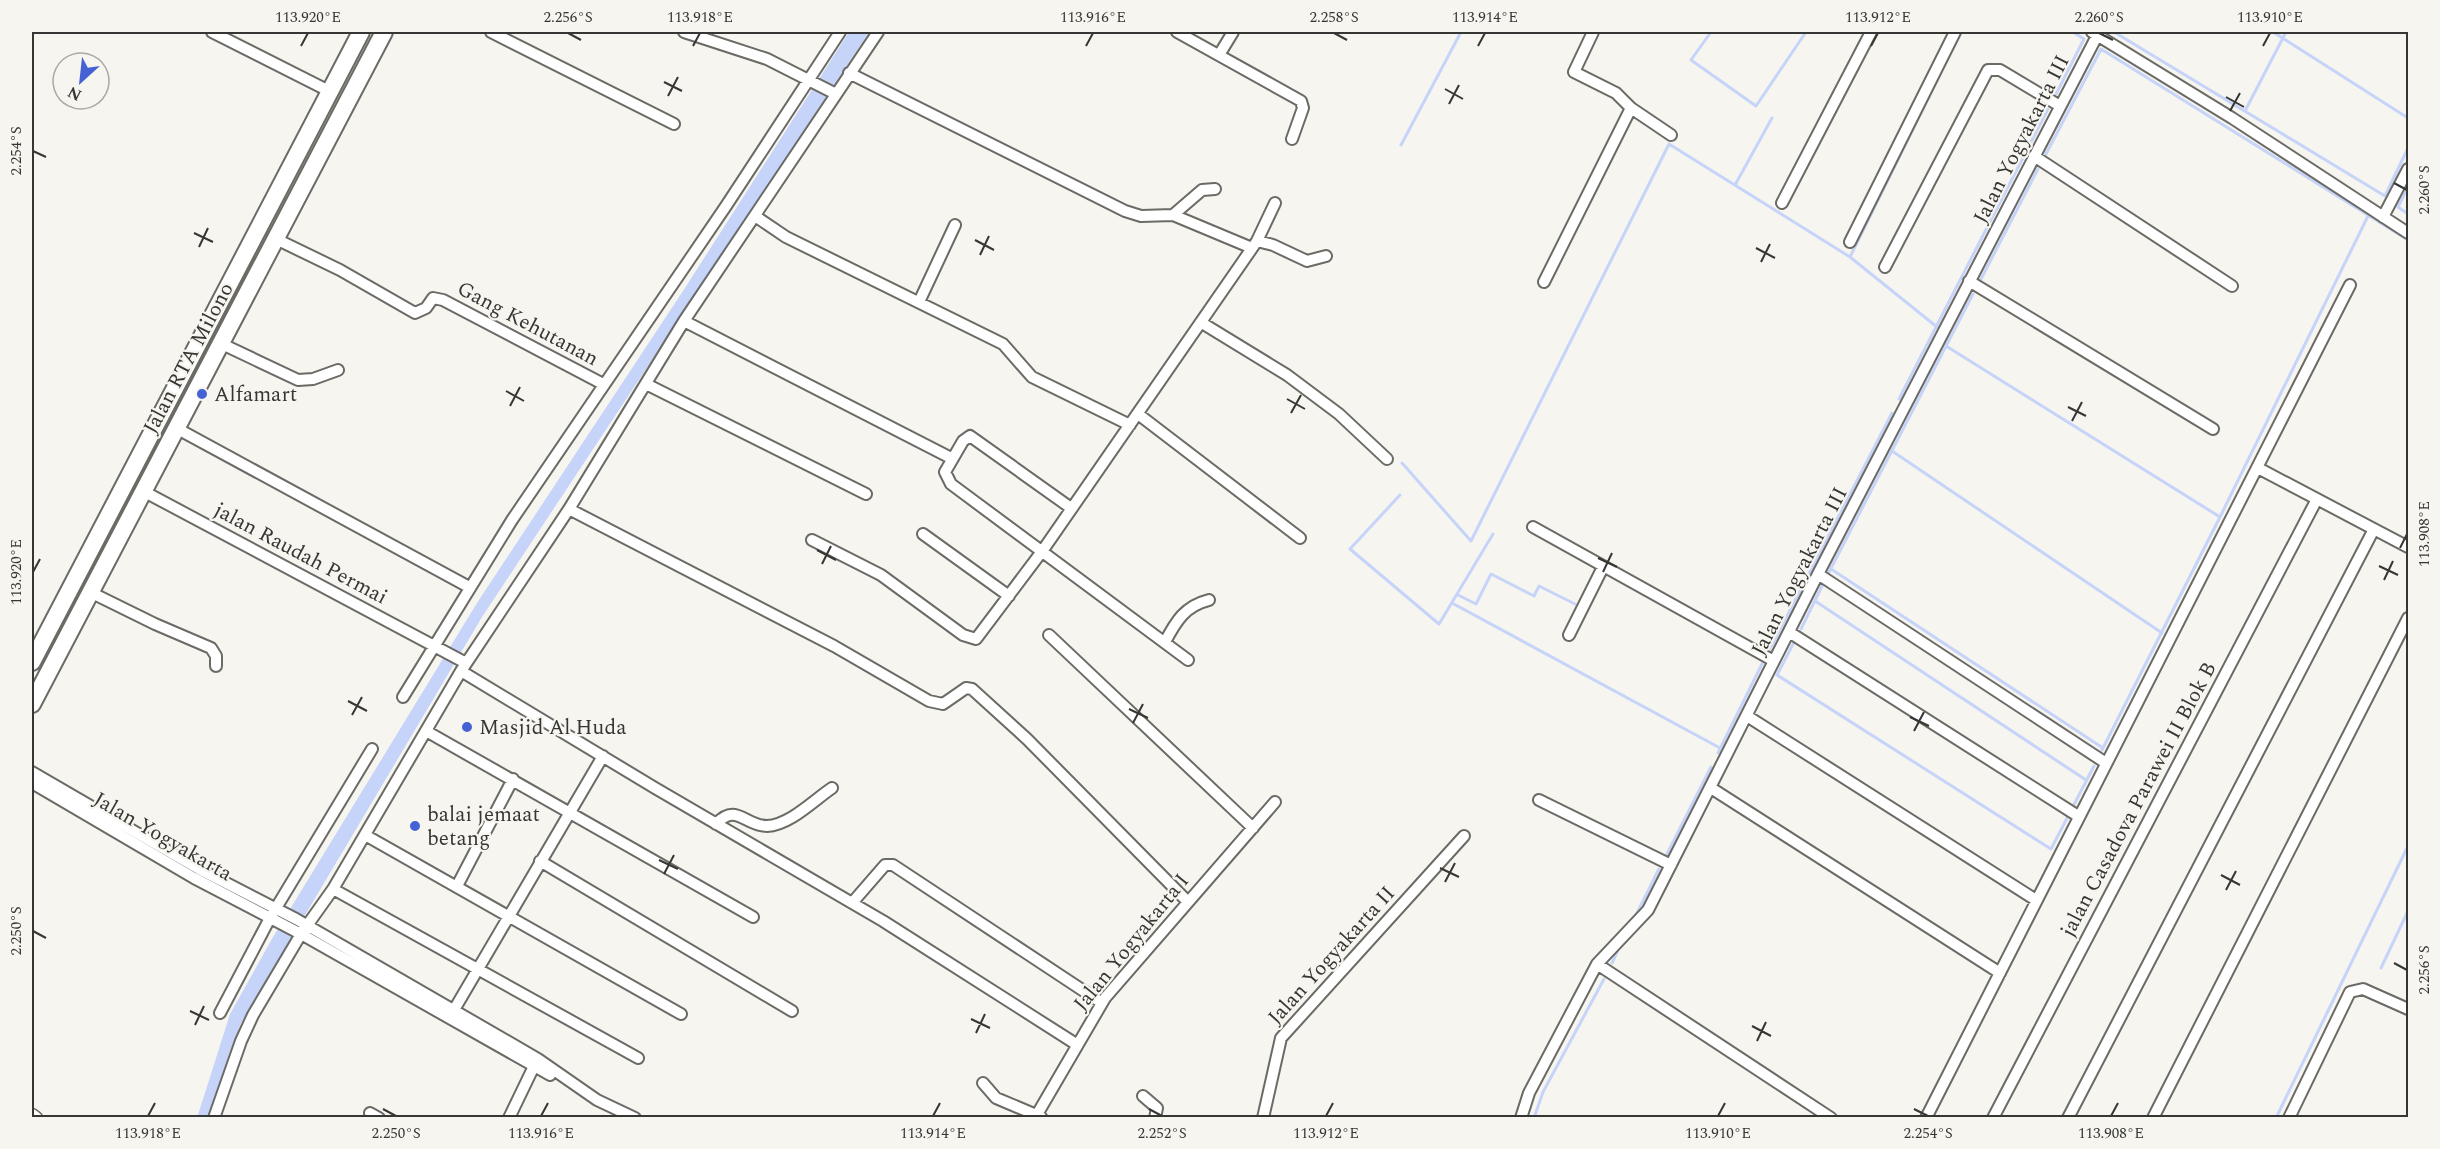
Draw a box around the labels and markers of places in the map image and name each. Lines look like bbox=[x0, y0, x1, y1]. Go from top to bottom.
place label: Alfamart bbox=[214, 379, 297, 411]
marker: Alfamart bbox=[195, 387, 209, 401]
place label: Masjid Al Huda bbox=[479, 712, 627, 744]
marker: Masjid Al Huda bbox=[460, 720, 474, 734]
place label: balai jemaat betang bbox=[427, 799, 540, 855]
marker: balai jemaat betang bbox=[408, 819, 422, 833]

